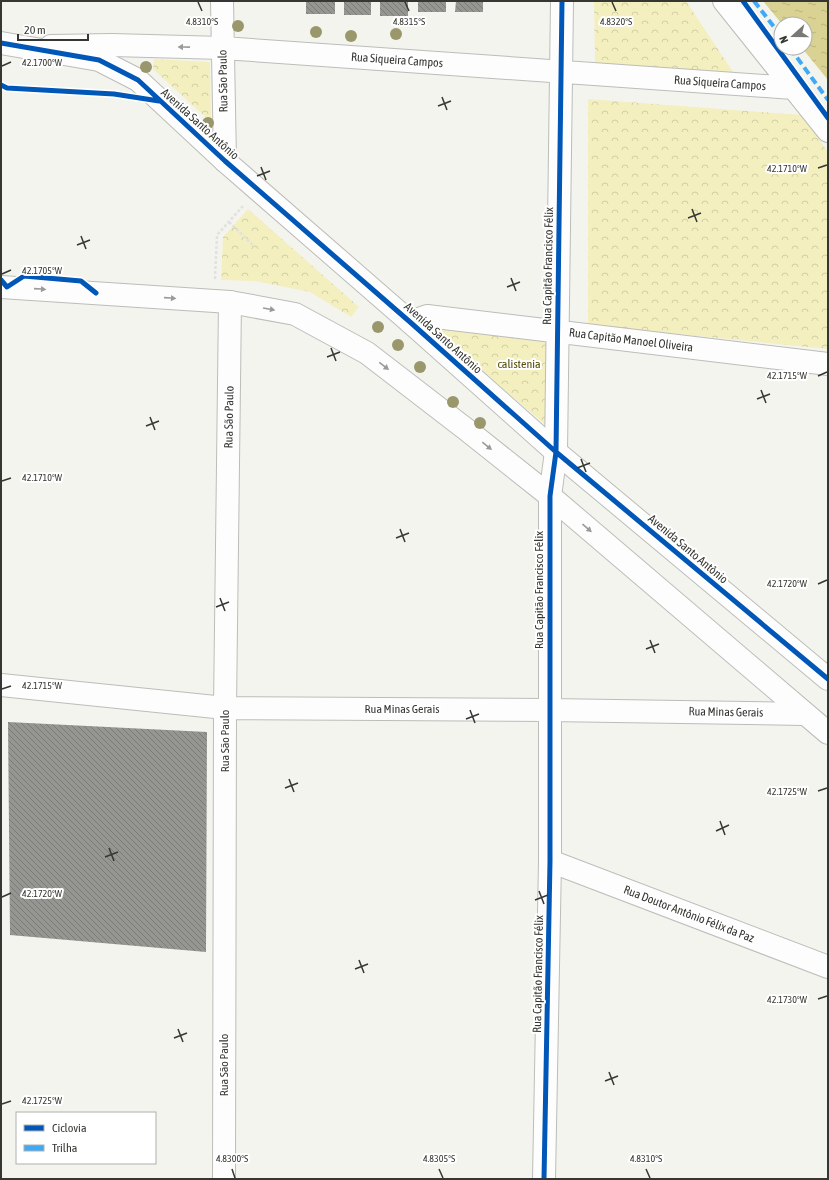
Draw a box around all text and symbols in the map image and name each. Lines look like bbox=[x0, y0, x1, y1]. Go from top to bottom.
scale bar bbox=[18, 16, 88, 42]
text: 4.8310°S bbox=[186, 16, 218, 27]
text: 4.8315°S bbox=[393, 16, 425, 27]
text: 4.8320°S bbox=[600, 16, 632, 27]
north arrow bbox=[773, 16, 813, 56]
text: 20 m bbox=[24, 23, 46, 37]
text: N bbox=[777, 34, 790, 45]
one-way arrow bbox=[177, 44, 190, 50]
street label: Rua São Paulo bbox=[215, 49, 231, 112]
street label: Rua Siqueira Campos bbox=[351, 50, 443, 70]
text: 42.1700°W bbox=[22, 57, 63, 68]
street label: Rua Siqueira Campos bbox=[674, 73, 766, 93]
street label: Avenida Santo Antônio bbox=[158, 85, 242, 163]
text: 42.1710°W bbox=[767, 163, 808, 174]
street label: Rua Capitão Francisco Félix bbox=[540, 207, 556, 325]
text: 42.1705°W bbox=[22, 265, 63, 276]
one-way arrow bbox=[34, 286, 46, 293]
one-way arrow bbox=[164, 295, 176, 302]
street label: Avenida Santo Antônio bbox=[401, 299, 485, 377]
one-way arrow bbox=[263, 306, 275, 312]
street label: Rua Capitão Manoel Oliveira bbox=[568, 325, 694, 355]
park label: calistenia bbox=[497, 357, 541, 371]
one-way arrow bbox=[378, 362, 389, 370]
text: 42.1715°W bbox=[767, 370, 808, 381]
street label: Rua São Paulo bbox=[221, 385, 237, 448]
one-way arrow bbox=[481, 441, 492, 450]
text: 42.1710°W bbox=[22, 472, 63, 483]
street label: Avenida Santo Antônio bbox=[645, 512, 731, 587]
one-way arrow bbox=[582, 523, 592, 533]
street label: Rua Capitão Francisco Félix bbox=[532, 531, 546, 649]
text: 42.1720°W bbox=[767, 578, 808, 589]
text: 42.1715°W bbox=[22, 680, 63, 691]
street label: Rua Minas Gerais bbox=[365, 702, 439, 716]
street label: Rua Minas Gerais bbox=[688, 704, 764, 720]
street label: Rua São Paulo bbox=[218, 709, 232, 772]
text: 42.1725°W bbox=[767, 786, 808, 797]
street label: Rua Doutor Antônio Félix da Paz bbox=[622, 883, 757, 946]
text: 42.1720°W bbox=[22, 888, 63, 899]
street label: Rua Capitão Francisco Félix bbox=[530, 915, 546, 1033]
text: 42.1730°W bbox=[767, 994, 808, 1005]
street label: Rua São Paulo bbox=[217, 1033, 231, 1096]
text: 42.1725°W bbox=[22, 1095, 63, 1106]
legend bbox=[16, 1112, 156, 1164]
text: Ciclovia bbox=[52, 1121, 86, 1135]
text: Trilha bbox=[52, 1141, 77, 1155]
text: 4.8300°S bbox=[216, 1153, 248, 1164]
text: 4.8305°S bbox=[423, 1153, 455, 1164]
text: 4.8310°S bbox=[630, 1153, 662, 1164]

